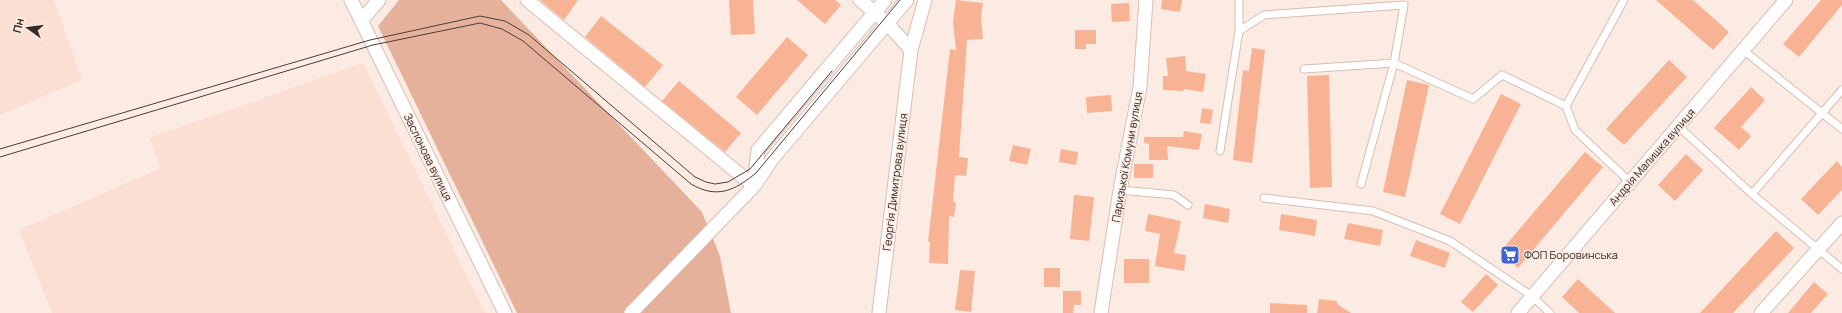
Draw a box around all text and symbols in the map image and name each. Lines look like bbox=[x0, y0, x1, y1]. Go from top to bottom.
north arrow bbox=[8, 8, 48, 48]
text: Пн bbox=[9, 16, 27, 34]
street label: Паризької Комуни вулиця bbox=[1108, 90, 1145, 223]
street label: Андрія Малишка вулиця bbox=[1605, 105, 1698, 209]
street label: Заслонова вулиця bbox=[401, 111, 456, 203]
street label: Георгія Димитрова вулиця bbox=[879, 112, 910, 252]
supermarket icon: ФОП Боровинська bbox=[1499, 244, 1521, 266]
place label: ФОП Боровинська bbox=[1524, 247, 1618, 262]

